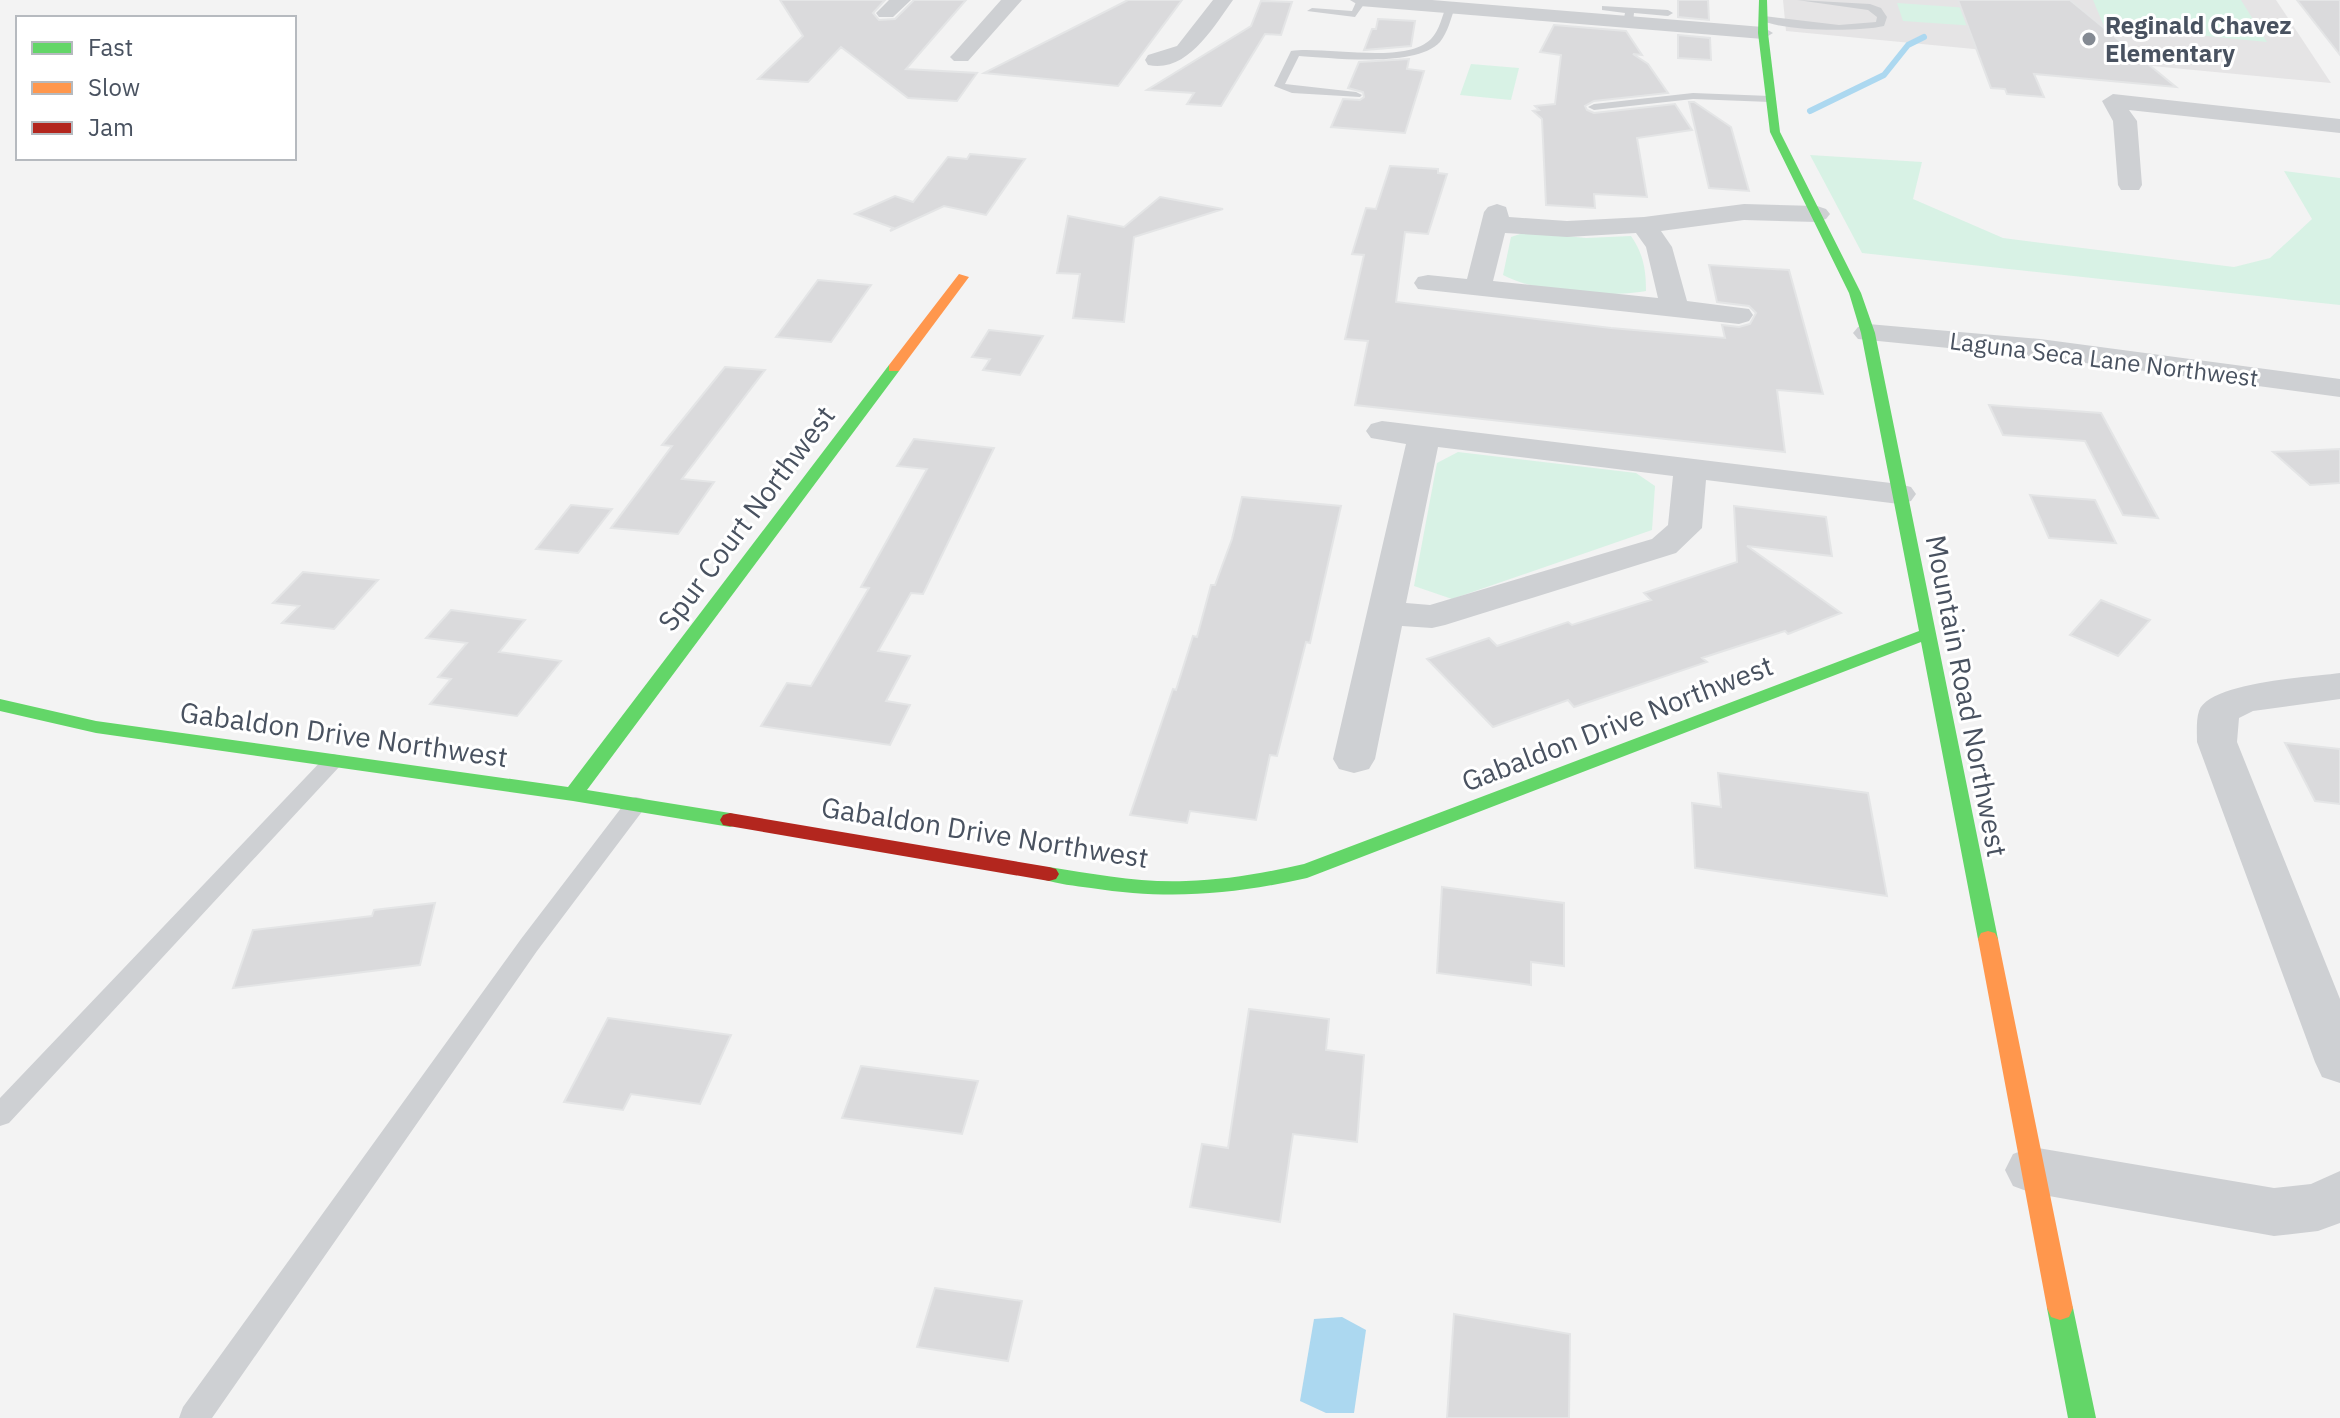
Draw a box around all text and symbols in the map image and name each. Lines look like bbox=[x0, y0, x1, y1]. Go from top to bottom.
place label: Reginald Chavez Elementary bbox=[2105, 9, 2292, 69]
legend bbox=[16, 16, 296, 160]
marker: Reginald Chavez Elementary bbox=[2080, 30, 2098, 48]
text: Fast bbox=[88, 31, 133, 63]
text: Slow bbox=[88, 71, 140, 103]
text: Jam bbox=[88, 111, 134, 143]
street label: Laguna Seca Lane Northwest bbox=[1948, 324, 2260, 394]
street label: Spur Court Northwest bbox=[649, 398, 843, 638]
street label: Mountain Road Northwest bbox=[1918, 532, 2016, 860]
street label: Gabaldon Drive Northwest bbox=[1456, 646, 1778, 800]
street label: Gabaldon Drive Northwest bbox=[178, 693, 510, 775]
street label: Gabaldon Drive Northwest bbox=[819, 788, 1151, 876]

